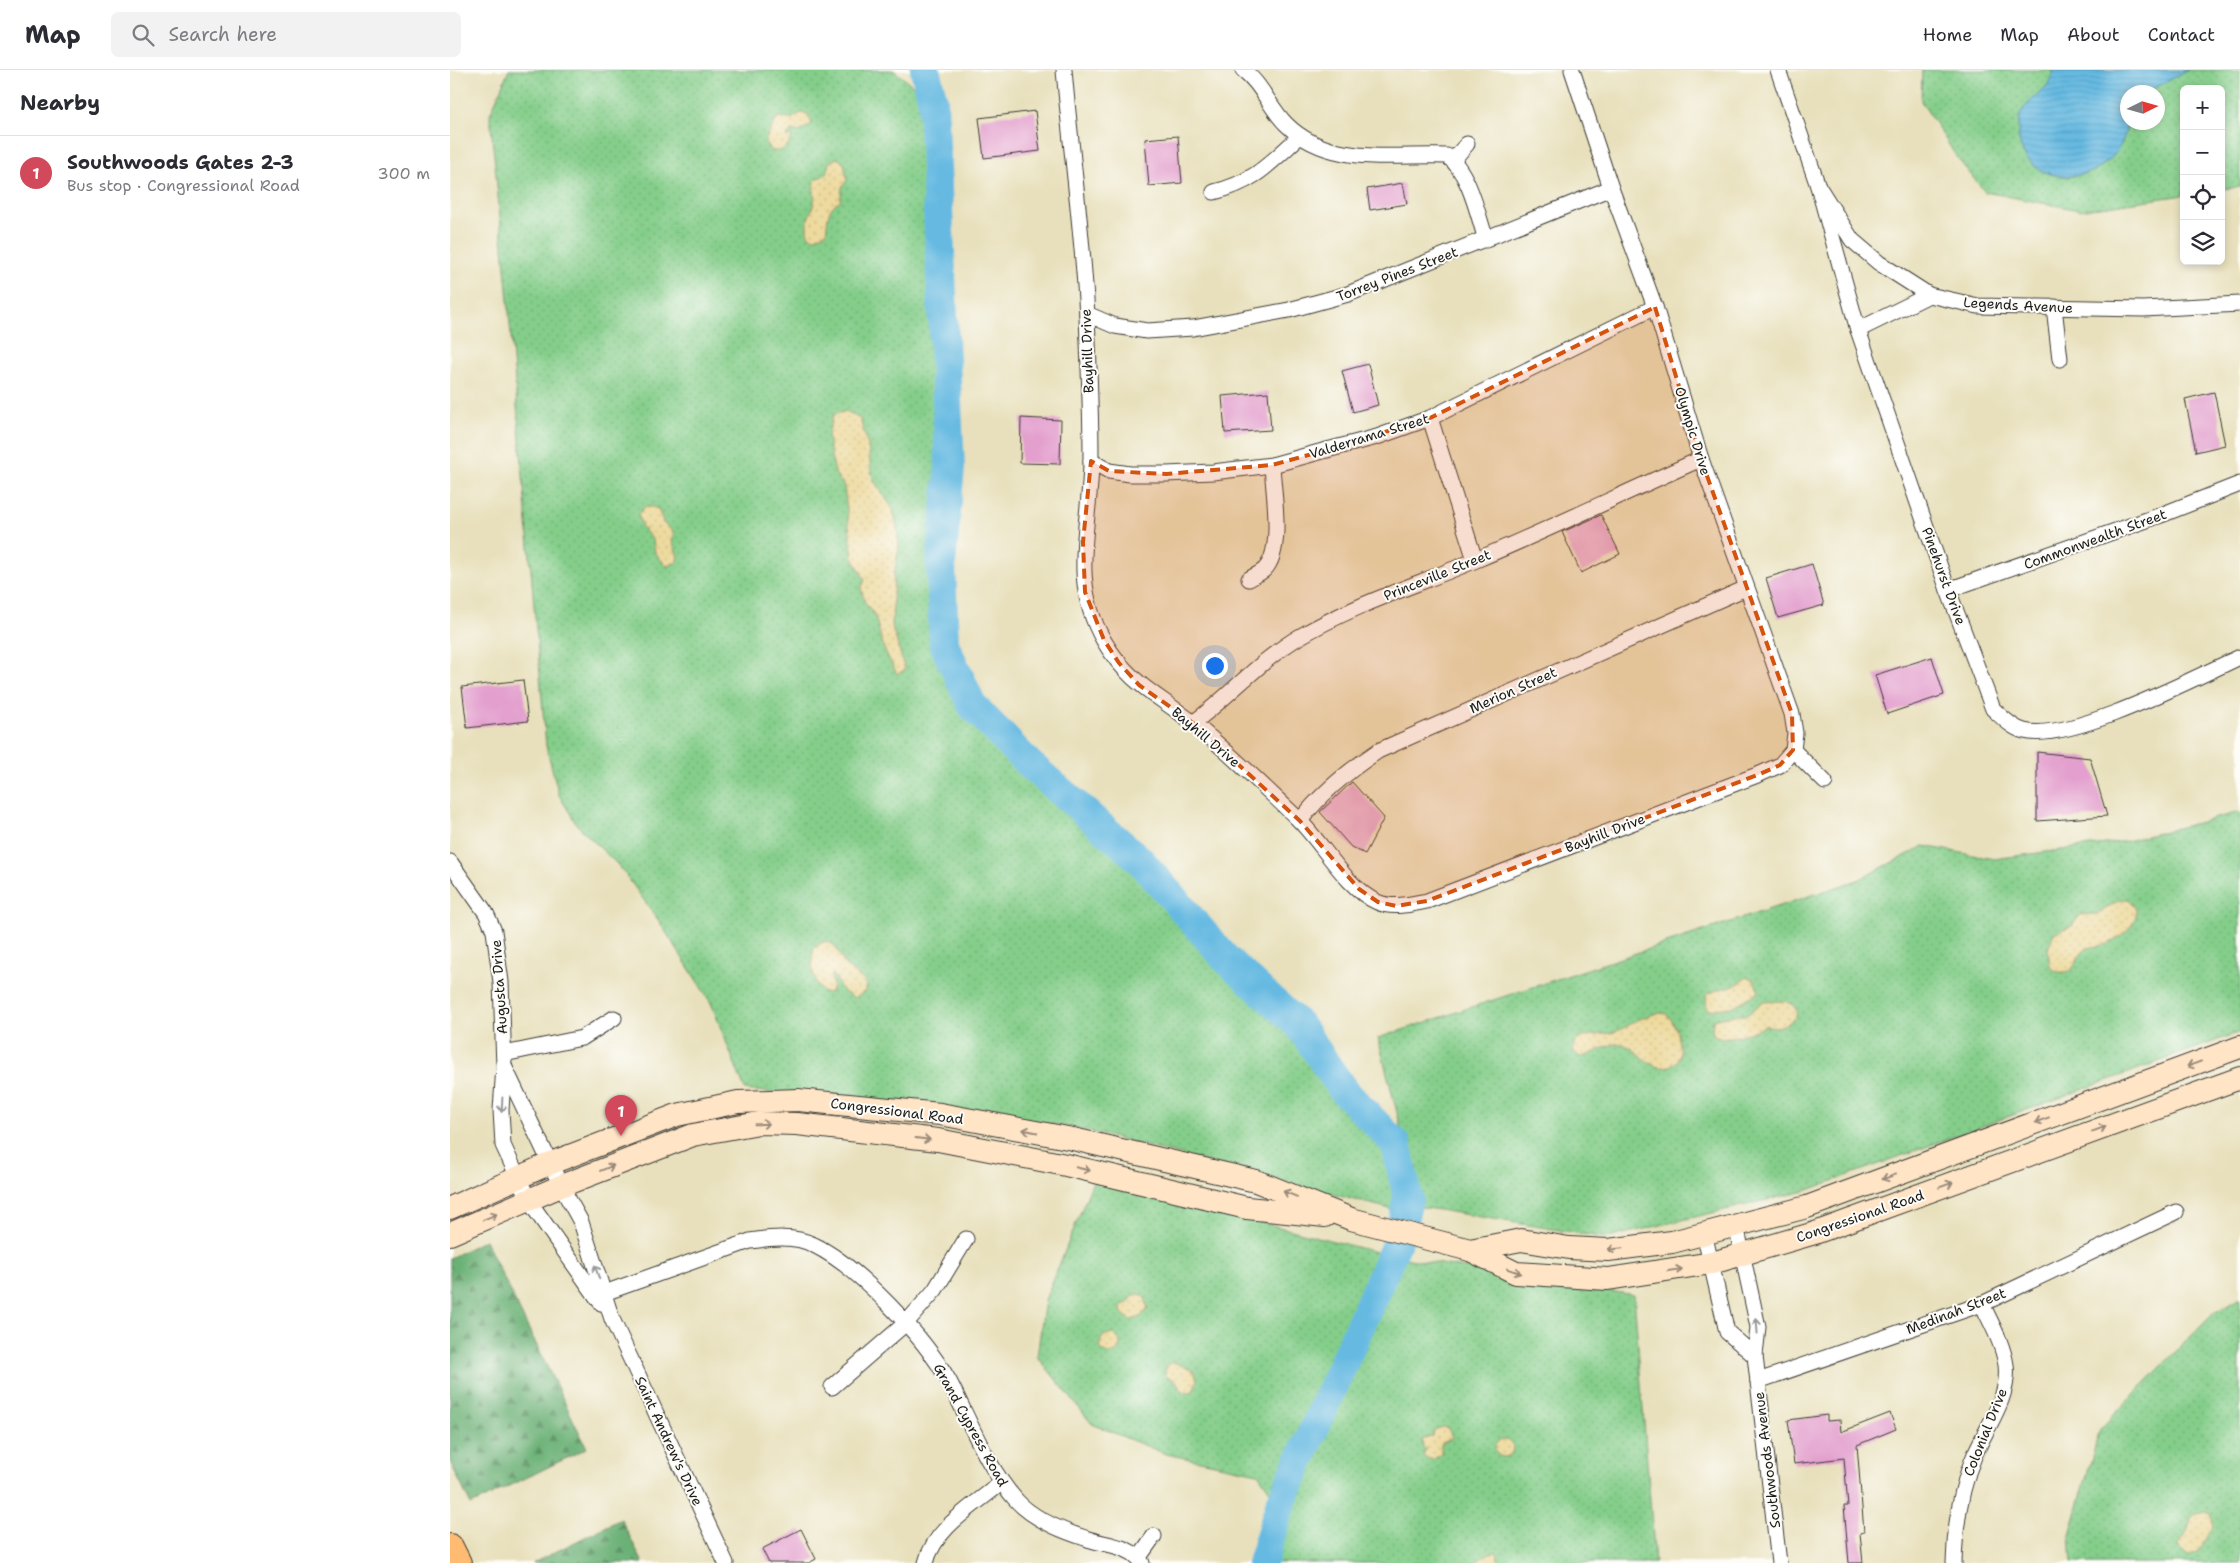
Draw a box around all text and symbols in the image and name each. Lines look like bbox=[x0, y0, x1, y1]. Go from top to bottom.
search box bbox=[111, 12, 461, 57]
text: Map bbox=[25, 19, 81, 51]
icon: search bbox=[129, 21, 157, 49]
text: Search here bbox=[169, 22, 277, 47]
text: Home bbox=[1923, 23, 1972, 47]
text: Map bbox=[2000, 23, 2039, 47]
text: About bbox=[2067, 23, 2120, 47]
text: Contact bbox=[2148, 23, 2215, 47]
north arrow bbox=[2120, 85, 2165, 130]
map controls bbox=[2180, 85, 2225, 265]
button: + bbox=[2180, 85, 2225, 130]
text: Nearby bbox=[20, 89, 100, 117]
button: − bbox=[2180, 130, 2225, 175]
text: Southwoods Gates 2-3 bbox=[67, 150, 294, 175]
text: 1 bbox=[32, 163, 40, 184]
text: 300 m bbox=[378, 163, 430, 184]
text: Bus stop · Congressional Road bbox=[67, 175, 300, 196]
button: locate bbox=[2180, 175, 2225, 220]
button: layers bbox=[2180, 220, 2225, 265]
street label: Torrey Pines Street bbox=[1334, 243, 1460, 305]
street label: Legends Avenue bbox=[1963, 293, 2073, 317]
street label: Bayhill Drive bbox=[1077, 308, 1097, 394]
street label: Olympic Drive bbox=[1671, 384, 1715, 478]
street label: Valderrama Street bbox=[1307, 409, 1431, 463]
street label: Commonwealth Street bbox=[2021, 505, 2169, 573]
street label: Pinehurst Drive bbox=[1918, 525, 1970, 627]
street label: Princeville Street bbox=[1381, 545, 1493, 605]
your location bbox=[1202, 653, 1228, 679]
street label: Merion Street bbox=[1466, 663, 1560, 717]
street label: Bayhill Drive bbox=[1168, 703, 1244, 771]
street label: Bayhill Drive bbox=[1562, 809, 1648, 857]
street label: Augusta Drive bbox=[487, 939, 511, 1035]
one-way arrow bbox=[2187, 1060, 2202, 1069]
street label: Congressional Road bbox=[829, 1094, 965, 1128]
pin: 1 bbox=[605, 1095, 637, 1136]
one-way arrow bbox=[497, 1097, 506, 1113]
one-way arrow bbox=[2035, 1116, 2050, 1125]
one-way arrow bbox=[753, 1119, 769, 1128]
one-way arrow bbox=[2091, 1124, 2106, 1133]
one-way arrow bbox=[1023, 1125, 1039, 1135]
one-way arrow bbox=[915, 1134, 931, 1144]
one-way arrow bbox=[599, 1163, 614, 1172]
one-way arrow bbox=[1074, 1165, 1090, 1174]
one-way arrow bbox=[1882, 1173, 1898, 1182]
one-way arrow bbox=[1938, 1180, 1953, 1189]
street label: Congressional Road bbox=[1794, 1186, 1926, 1246]
one-way arrow bbox=[1282, 1189, 1297, 1198]
one-way arrow bbox=[482, 1212, 497, 1222]
one-way arrow bbox=[1607, 1244, 1623, 1254]
one-way arrow bbox=[592, 1265, 601, 1280]
one-way arrow bbox=[1666, 1265, 1682, 1275]
one-way arrow bbox=[1505, 1267, 1521, 1276]
street label: Medinah Street bbox=[1903, 1284, 2009, 1338]
one-way arrow bbox=[1753, 1318, 1762, 1334]
street label: Grand Cypress Road bbox=[930, 1360, 1012, 1490]
street label: Saint Andrew's Drive bbox=[631, 1373, 707, 1509]
street label: Colonial Drive bbox=[1959, 1385, 2011, 1479]
street label: Southwoods Avenue bbox=[1750, 1391, 1784, 1529]

